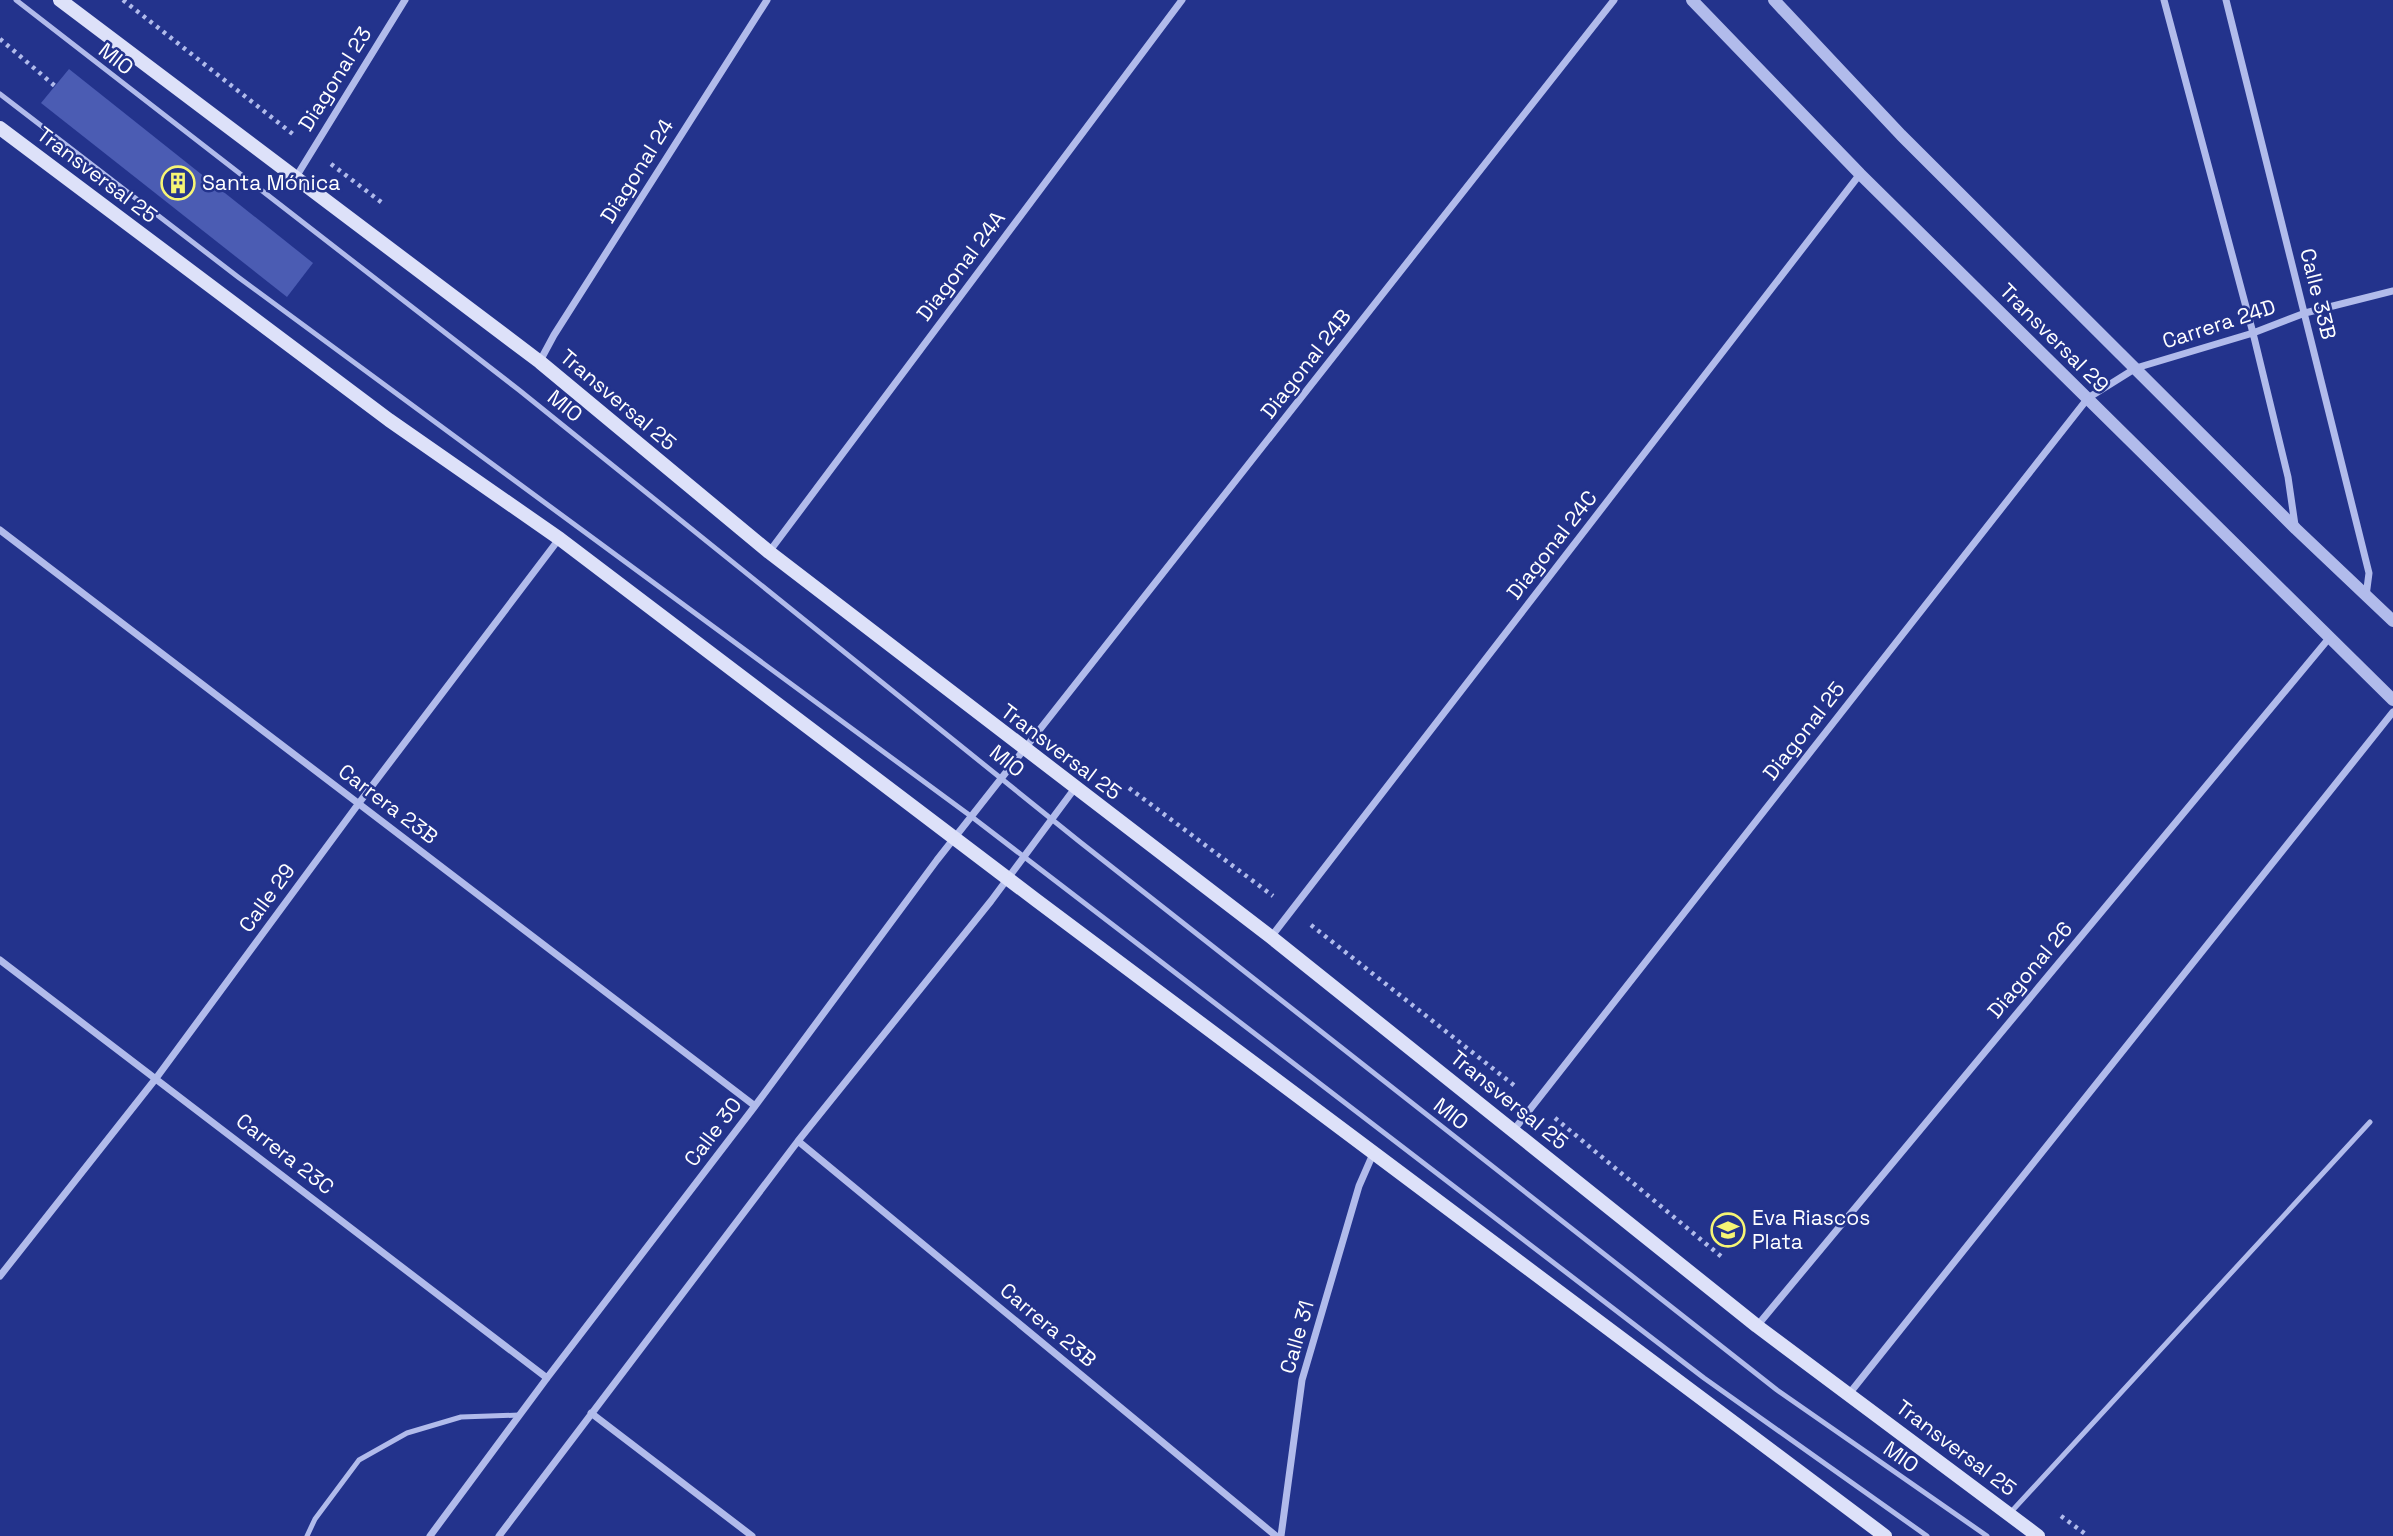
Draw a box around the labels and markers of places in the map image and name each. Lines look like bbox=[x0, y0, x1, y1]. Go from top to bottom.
building icon: Santa Mónica bbox=[159, 164, 197, 202]
place label: Santa Mónica bbox=[202, 169, 340, 196]
place label: Eva Riascos Plata bbox=[1752, 1204, 1870, 1255]
school or university icon: Eva Riascos Plata bbox=[1709, 1211, 1747, 1249]

